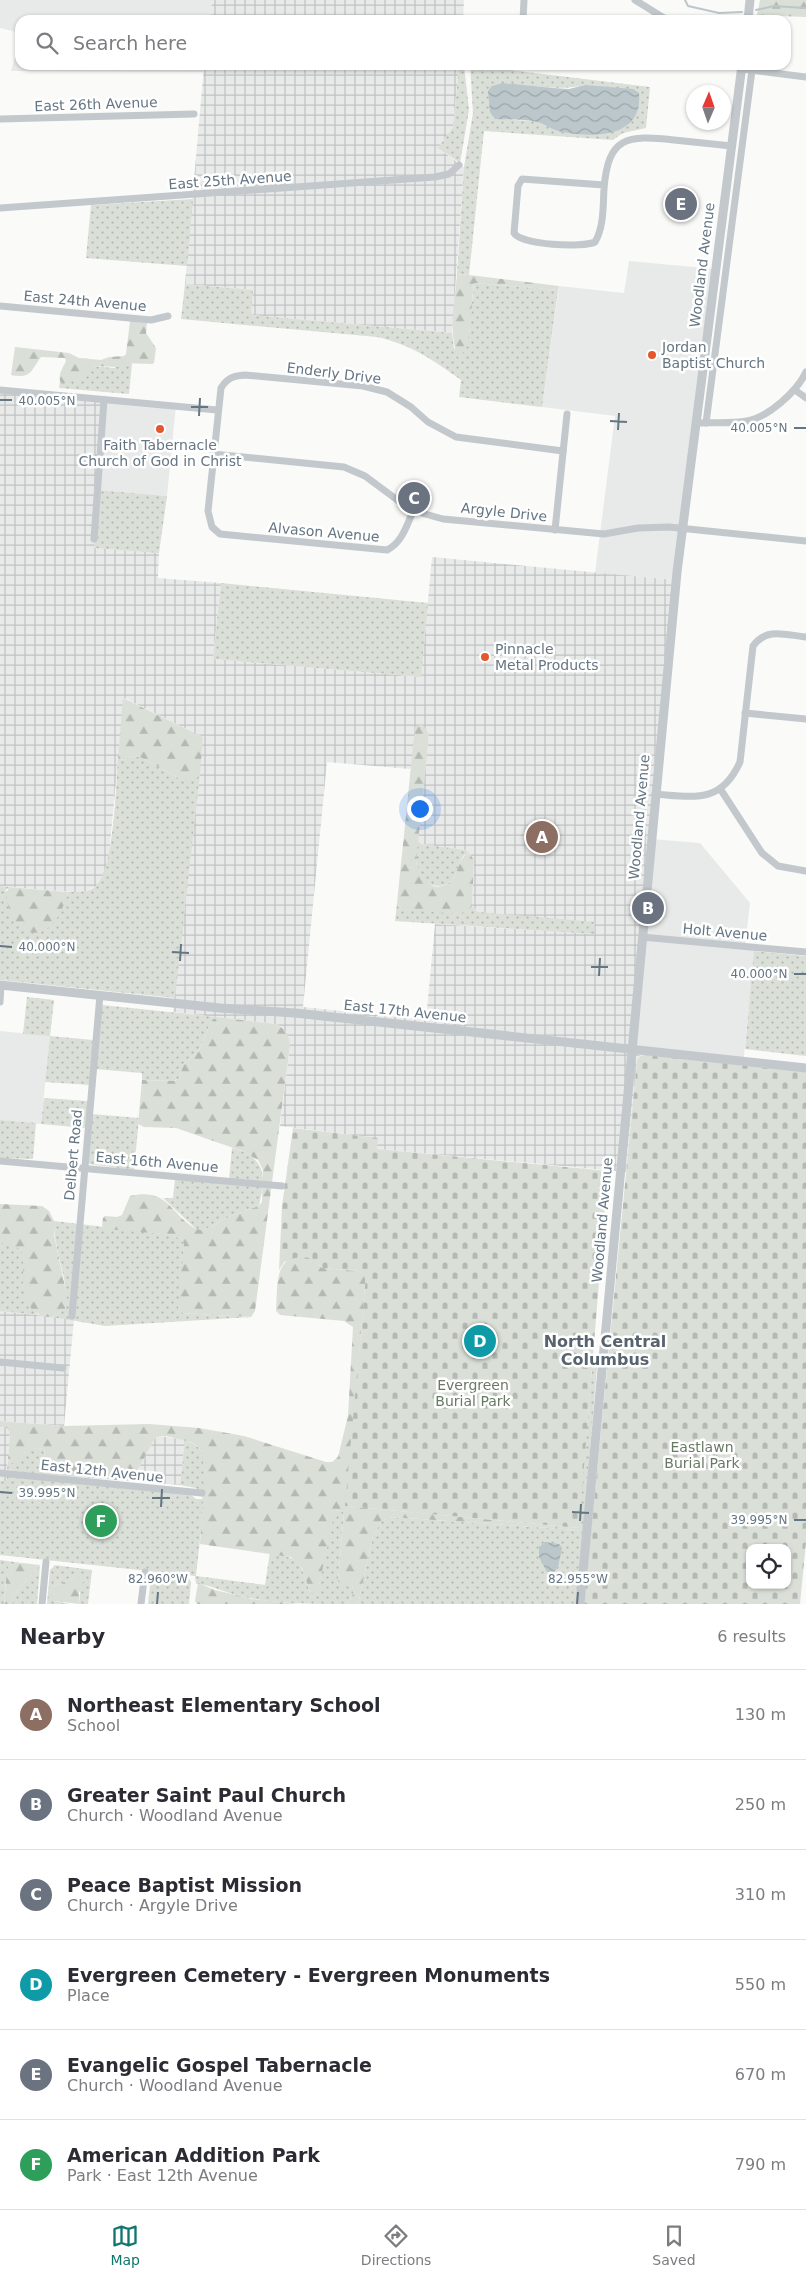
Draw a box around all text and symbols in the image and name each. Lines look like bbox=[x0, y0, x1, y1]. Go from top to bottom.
search box bbox=[15, 15, 791, 70]
icon: search bbox=[33, 29, 61, 57]
text: Search here bbox=[73, 32, 187, 54]
north arrow bbox=[686, 85, 731, 130]
street label: East 26th Avenue bbox=[34, 94, 158, 114]
street label: East 25th Avenue bbox=[168, 168, 292, 192]
pin: E bbox=[665, 185, 697, 223]
street label: Woodland Avenue bbox=[686, 202, 718, 328]
street label: East 24th Avenue bbox=[23, 288, 147, 314]
place label: Jordan Baptist Church bbox=[661, 339, 765, 371]
marker: Jordan Baptist Church bbox=[646, 349, 658, 361]
street label: Enderly Drive bbox=[286, 359, 382, 387]
text: 40.005°N bbox=[19, 394, 75, 408]
text: 40.005°N bbox=[731, 421, 787, 435]
marker: Faith Tabernacle Church of God in Christ bbox=[154, 423, 166, 435]
place label: Faith Tabernacle Church of God in Christ bbox=[79, 437, 242, 469]
pin: C bbox=[398, 479, 430, 517]
street label: Argyle Drive bbox=[460, 500, 548, 524]
street label: Alvason Avenue bbox=[268, 519, 380, 545]
place label: Pinnacle Metal Products bbox=[495, 641, 599, 673]
marker: Pinnacle Metal Products bbox=[479, 651, 491, 663]
street label: Woodland Avenue bbox=[626, 754, 652, 880]
your location bbox=[407, 796, 433, 822]
pin: A bbox=[526, 818, 558, 856]
pin: B bbox=[632, 889, 664, 927]
street label: Holt Avenue bbox=[682, 920, 768, 944]
text: 40.000°N bbox=[19, 940, 75, 954]
text: 40.000°N bbox=[731, 967, 787, 981]
street label: East 17th Avenue bbox=[343, 997, 467, 1025]
street label: Delbert Road bbox=[61, 1109, 85, 1201]
street label: East 16th Avenue bbox=[95, 1149, 219, 1175]
street label: Woodland Avenue bbox=[589, 1157, 615, 1283]
pin: D bbox=[464, 1322, 496, 1360]
district label: North Central Columbus bbox=[544, 1332, 666, 1369]
park label: Evergreen Burial Park bbox=[435, 1377, 512, 1409]
park label: Eastlawn Burial Park bbox=[664, 1439, 741, 1471]
street label: East 12th Avenue bbox=[40, 1457, 164, 1485]
text: 39.995°N bbox=[19, 1486, 75, 1500]
pin: F bbox=[85, 1502, 117, 1540]
text: 39.995°N bbox=[731, 1513, 787, 1527]
map controls bbox=[746, 1544, 791, 1589]
button: locate bbox=[746, 1544, 791, 1589]
text: 82.960°W bbox=[128, 1572, 188, 1586]
text: 82.955°W bbox=[548, 1572, 608, 1586]
text: Nearby bbox=[20, 1625, 105, 1649]
text: 6 results bbox=[717, 1627, 786, 1646]
text: Northeast Elementary School bbox=[67, 1694, 381, 1716]
text: A bbox=[30, 1705, 42, 1724]
text: 130 m bbox=[735, 1705, 786, 1724]
text: School bbox=[67, 1716, 120, 1735]
text: Greater Saint Paul Church bbox=[67, 1784, 346, 1806]
text: B bbox=[30, 1795, 42, 1814]
text: 250 m bbox=[735, 1795, 786, 1814]
text: Church · Woodland Avenue bbox=[67, 1806, 283, 1825]
text: Peace Baptist Mission bbox=[67, 1874, 302, 1896]
text: C bbox=[30, 1885, 42, 1904]
text: 310 m bbox=[735, 1885, 786, 1904]
text: Church · Argyle Drive bbox=[67, 1896, 238, 1915]
text: Evergreen Cemetery - Evergreen Monuments bbox=[67, 1964, 550, 1986]
text: D bbox=[29, 1975, 43, 1994]
text: 550 m bbox=[735, 1975, 786, 1994]
text: Place bbox=[67, 1986, 110, 2005]
text: Evangelic Gospel Tabernacle bbox=[67, 2054, 372, 2076]
text: E bbox=[31, 2065, 41, 2084]
text: 670 m bbox=[735, 2065, 786, 2084]
text: Church · Woodland Avenue bbox=[67, 2076, 283, 2095]
text: American Addition Park bbox=[67, 2144, 320, 2166]
text: F bbox=[31, 2155, 41, 2174]
text: 790 m bbox=[735, 2155, 786, 2174]
text: Park · East 12th Avenue bbox=[67, 2166, 258, 2185]
tab: Map bbox=[110, 2222, 140, 2268]
tab: Directions bbox=[361, 2222, 431, 2268]
tab: Saved bbox=[652, 2222, 696, 2268]

